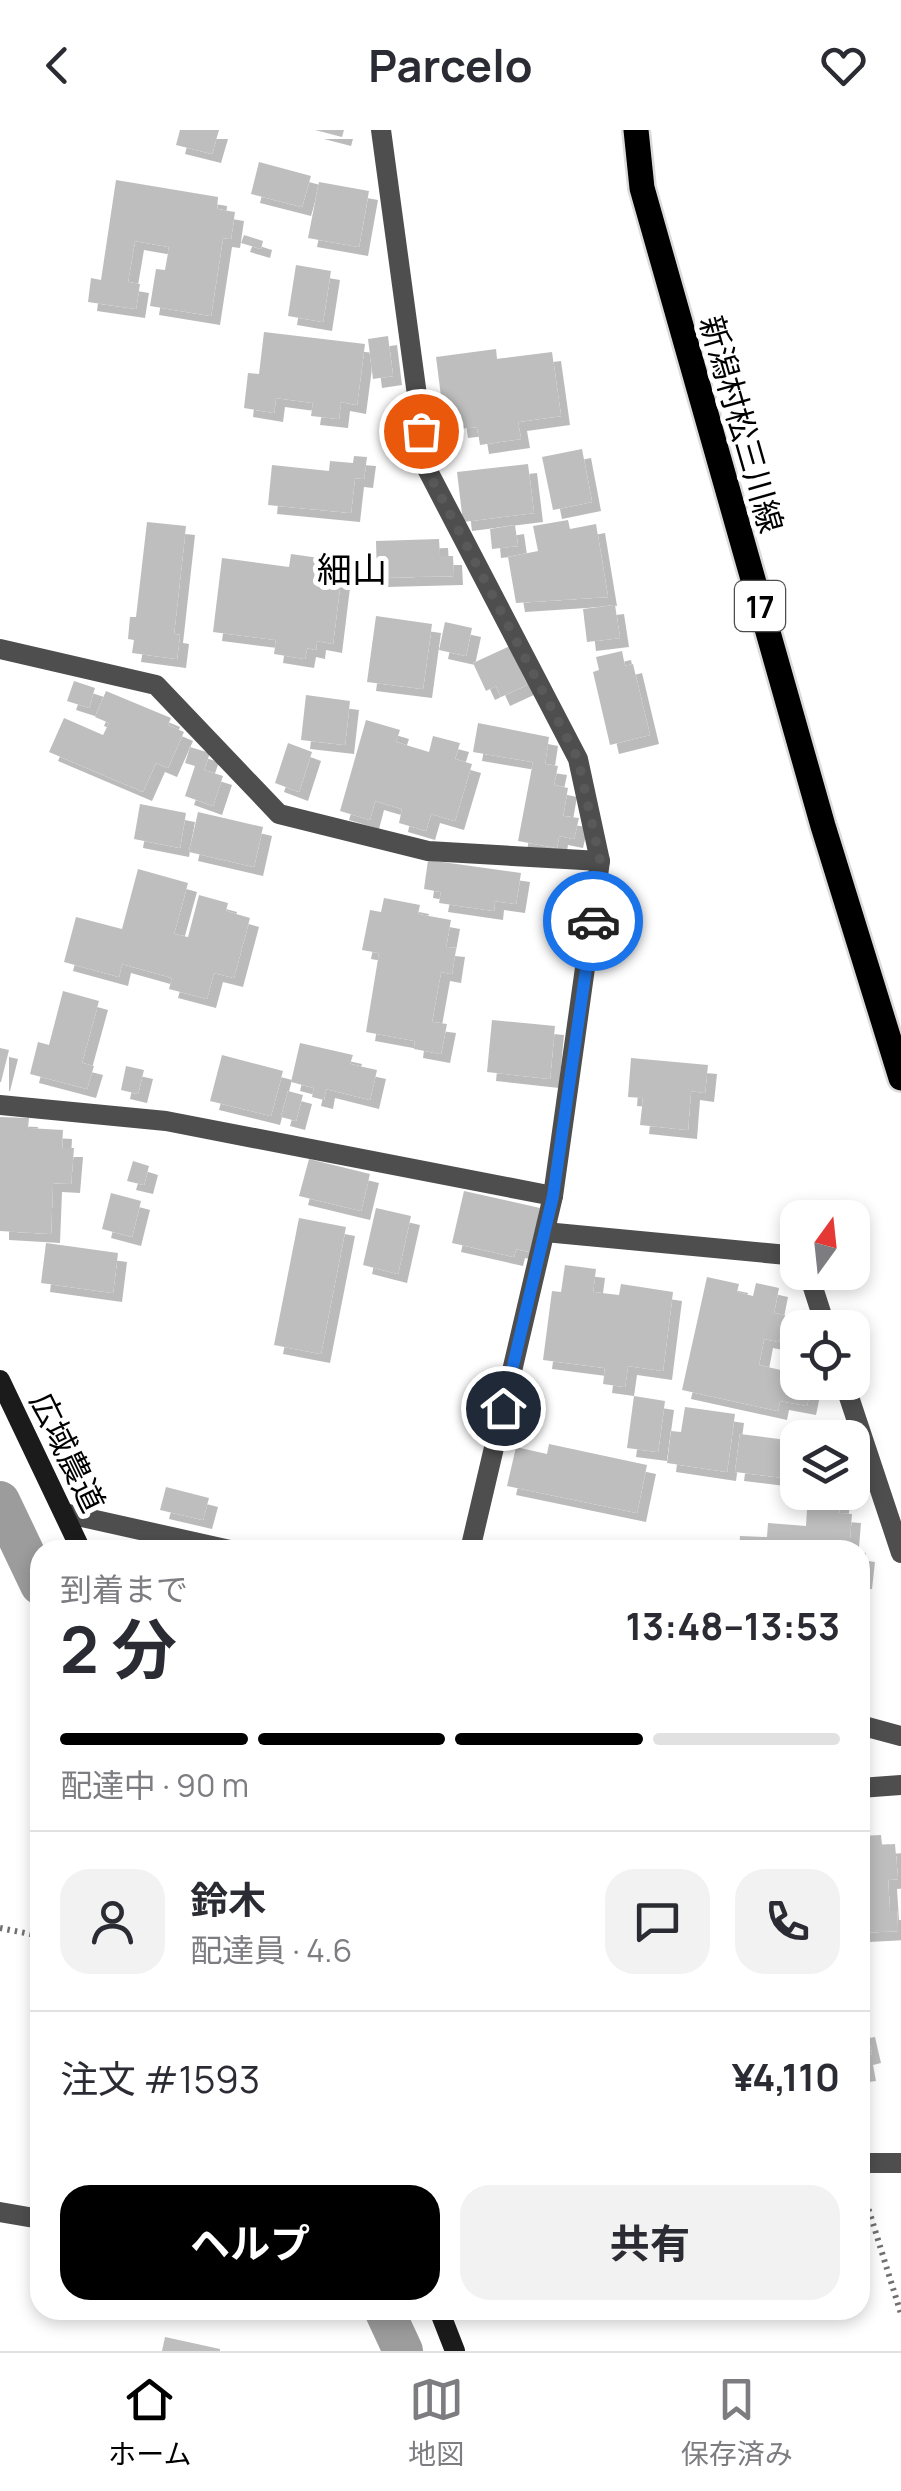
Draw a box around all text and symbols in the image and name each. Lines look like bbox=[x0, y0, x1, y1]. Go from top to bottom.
text: Parcelo bbox=[368, 34, 533, 96]
icon: back bbox=[30, 38, 85, 93]
icon: heart bbox=[816, 38, 871, 93]
street label: 新潟村松三川線 bbox=[690, 310, 794, 538]
pin bbox=[379, 389, 464, 474]
icon: bag bbox=[394, 404, 449, 459]
district label: 細山 bbox=[317, 545, 387, 593]
road number: 17 bbox=[735, 581, 785, 631]
courier bbox=[543, 871, 643, 971]
icon: car bbox=[566, 894, 621, 949]
north arrow bbox=[780, 1200, 870, 1290]
map controls bbox=[780, 1200, 870, 1510]
button: locate bbox=[780, 1310, 870, 1400]
pin bbox=[461, 1366, 546, 1451]
icon: home bbox=[476, 1381, 531, 1436]
street label: 広域農道 bbox=[20, 1385, 116, 1519]
button: layers bbox=[780, 1420, 870, 1510]
text: 到着まで bbox=[60, 1567, 188, 1611]
text: 13:48–13:53 bbox=[625, 1599, 840, 1651]
text: 2 分 bbox=[60, 1604, 177, 1693]
text: 配達中 · 90 m bbox=[60, 1763, 249, 1807]
button: person bbox=[60, 1869, 165, 1974]
button: chat bbox=[605, 1869, 710, 1974]
button: phone bbox=[735, 1869, 840, 1974]
text: 鈴木 bbox=[190, 1873, 266, 1925]
text: 配達員 · 4.6 bbox=[190, 1928, 352, 1972]
text: ¥4,110 bbox=[732, 2050, 840, 2102]
text: 注文 #1593 bbox=[60, 2052, 260, 2104]
button: ヘルプ bbox=[60, 2185, 440, 2300]
button: 共有 bbox=[460, 2185, 840, 2300]
tab: ホーム bbox=[108, 2372, 191, 2472]
tab: 地図 bbox=[408, 2372, 464, 2472]
tab: 保存済み bbox=[681, 2372, 793, 2472]

